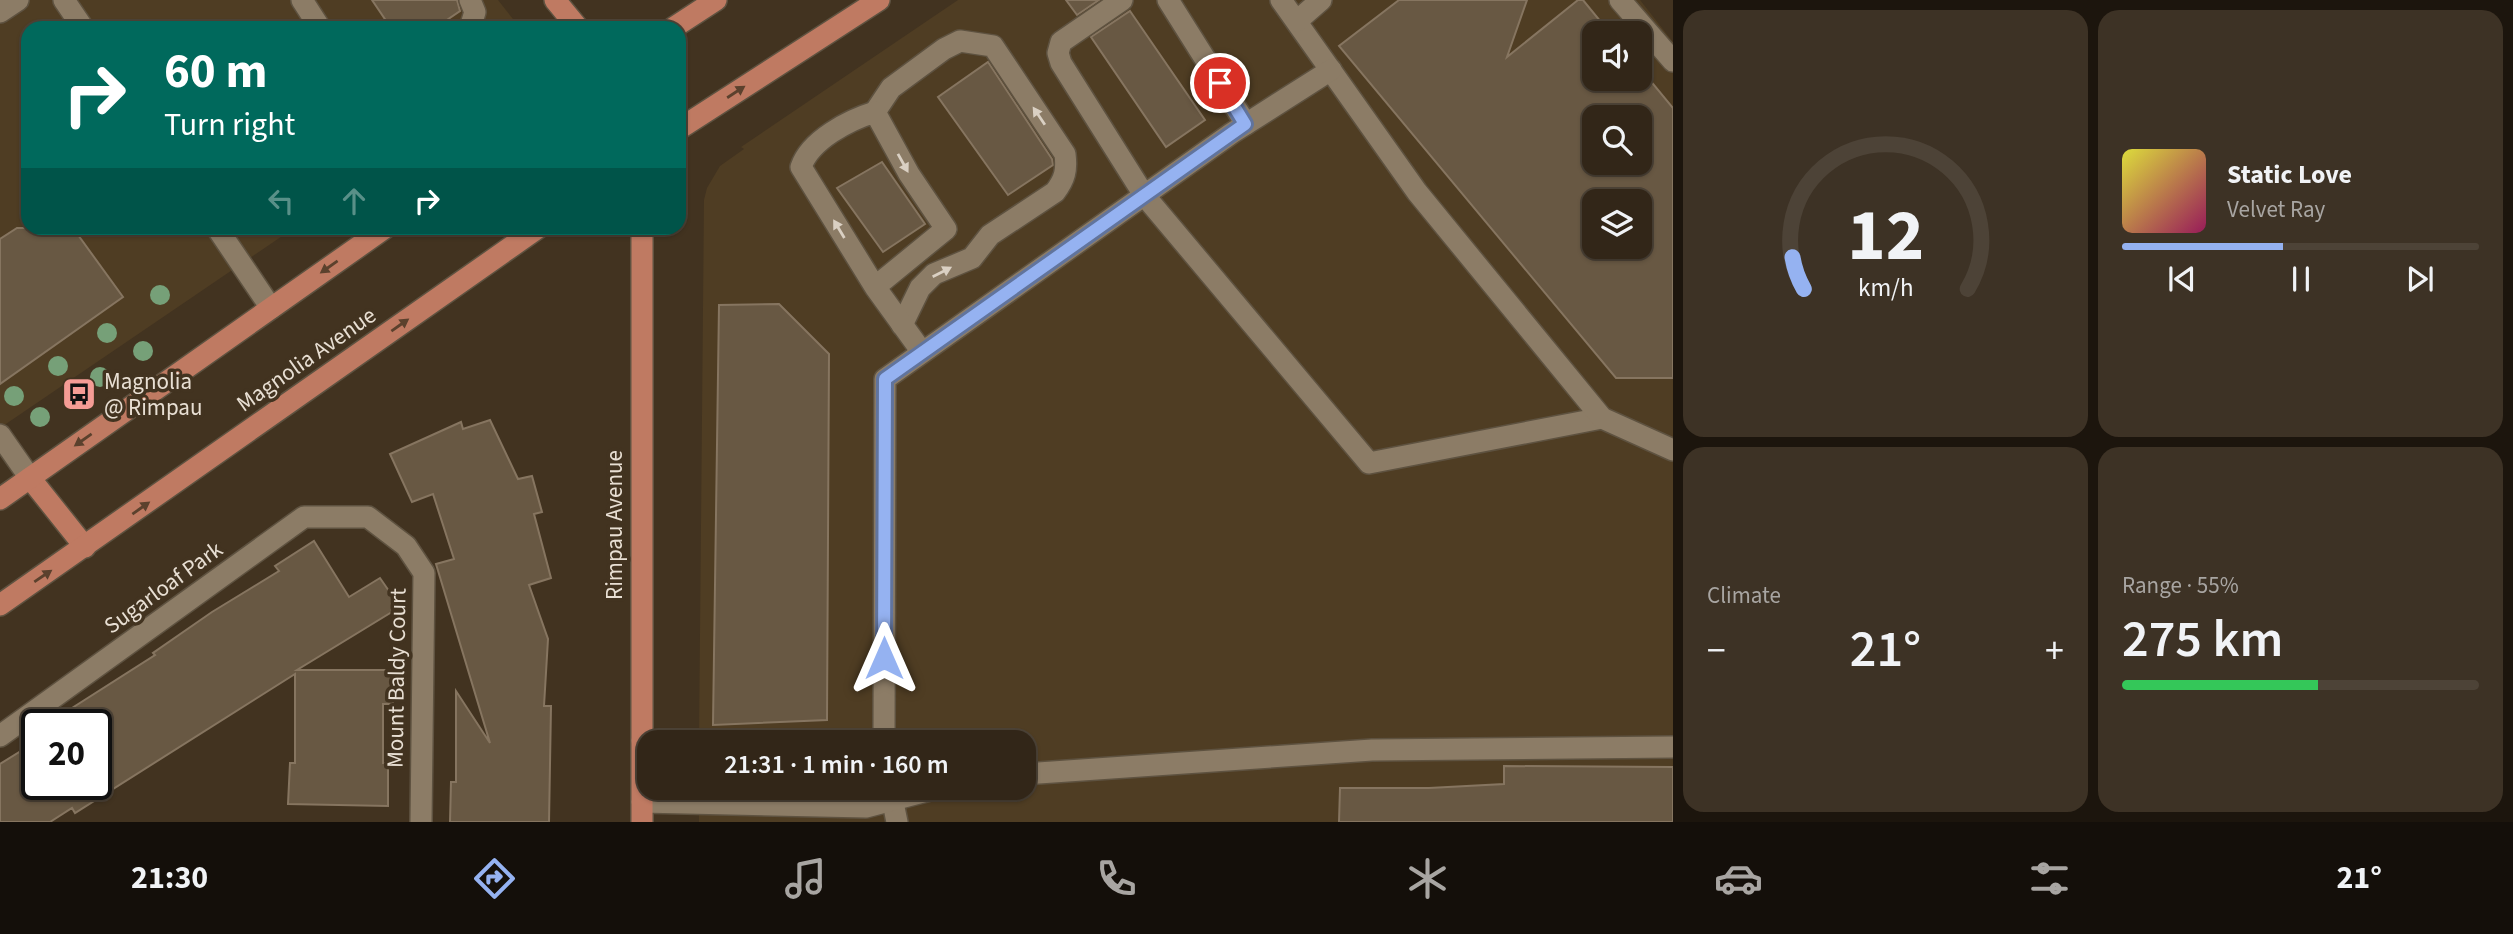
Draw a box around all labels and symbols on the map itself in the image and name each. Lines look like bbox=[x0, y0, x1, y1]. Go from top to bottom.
pin bbox=[1190, 53, 1250, 113]
one-way arrow bbox=[727, 86, 746, 99]
one-way arrow bbox=[1033, 106, 1046, 126]
one-way arrow bbox=[897, 154, 909, 173]
one-way arrow bbox=[833, 219, 846, 238]
one-way arrow bbox=[320, 260, 338, 274]
one-way arrow bbox=[932, 266, 952, 278]
street label: Magnolia Avenue bbox=[230, 299, 383, 420]
one-way arrow bbox=[391, 318, 409, 332]
place label: Magnolia @ Rimpau bbox=[104, 365, 202, 424]
bus stop icon: Magnolia @ Rimpau bbox=[60, 375, 98, 413]
one-way arrow bbox=[74, 433, 92, 447]
street label: Rimpau Avenue bbox=[598, 450, 631, 600]
one-way arrow bbox=[132, 501, 150, 515]
street label: Sugarloaf Park bbox=[97, 533, 230, 642]
one-way arrow bbox=[33, 570, 52, 583]
street label: Mount Baldy Court bbox=[378, 588, 415, 768]
position arrow bbox=[847, 621, 921, 695]
speed limit sign: 20 bbox=[21, 709, 112, 800]

